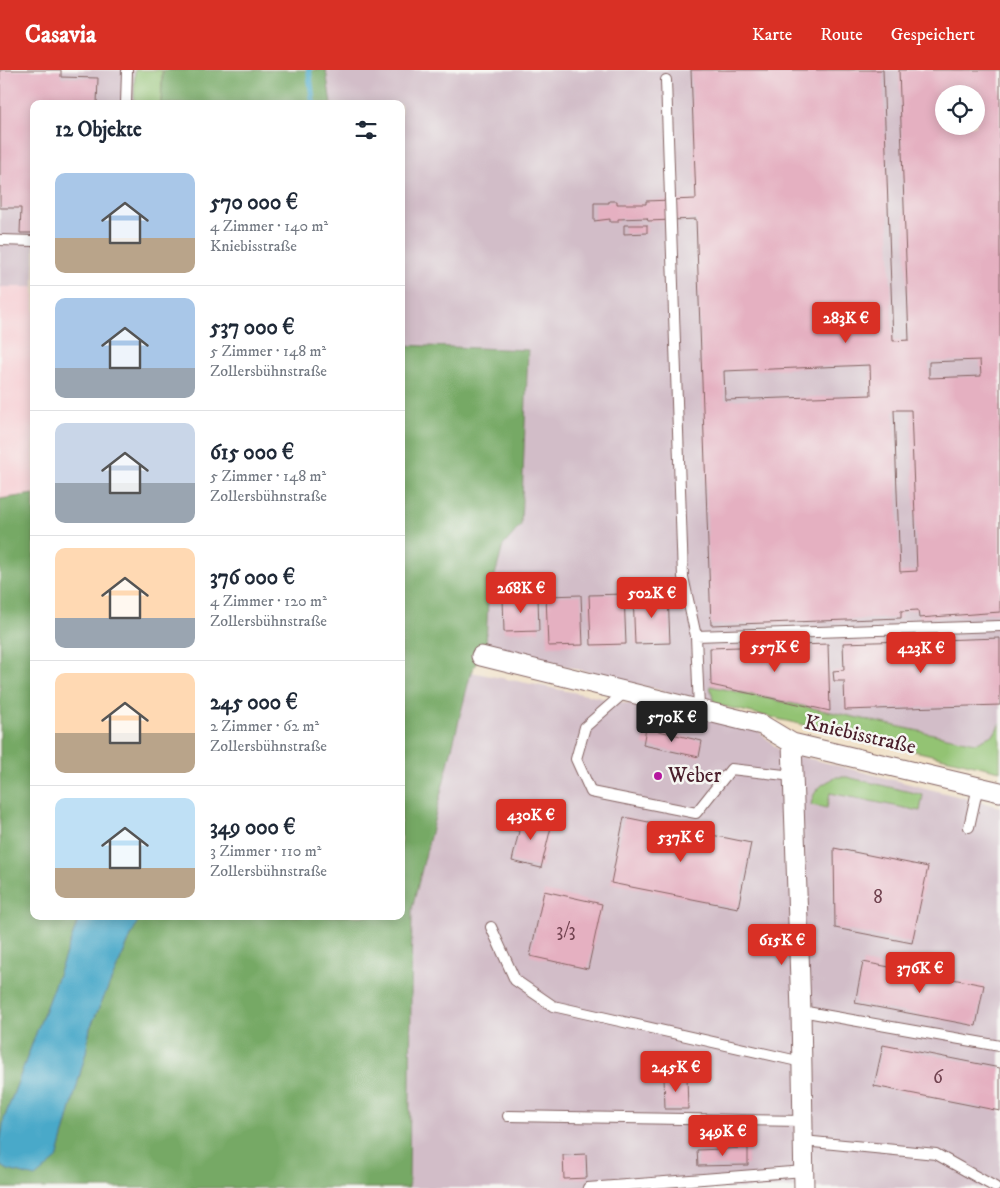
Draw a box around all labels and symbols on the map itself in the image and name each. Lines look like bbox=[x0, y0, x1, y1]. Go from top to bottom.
pin: 283K € bbox=[805, 302, 887, 344]
pin: 268K € bbox=[480, 572, 562, 614]
pin: 502K € bbox=[611, 576, 693, 619]
pin: 557K € bbox=[734, 630, 816, 673]
pin: 423K € bbox=[880, 632, 962, 674]
pin: 570K € bbox=[631, 700, 713, 743]
street label: Kniebisstraße bbox=[802, 710, 919, 761]
place label: Weber bbox=[667, 763, 721, 789]
marker: Weber bbox=[652, 770, 664, 782]
pin: 430K € bbox=[490, 798, 572, 841]
pin: 537K € bbox=[640, 820, 722, 863]
house number: 8 bbox=[873, 886, 883, 909]
house number: 3/3 bbox=[556, 919, 576, 942]
pin: 615K € bbox=[741, 924, 823, 966]
pin: 376K € bbox=[879, 952, 961, 994]
pin: 245K € bbox=[635, 1050, 717, 1093]
house number: 6 bbox=[933, 1066, 944, 1089]
pin: 349K € bbox=[682, 1114, 764, 1157]

